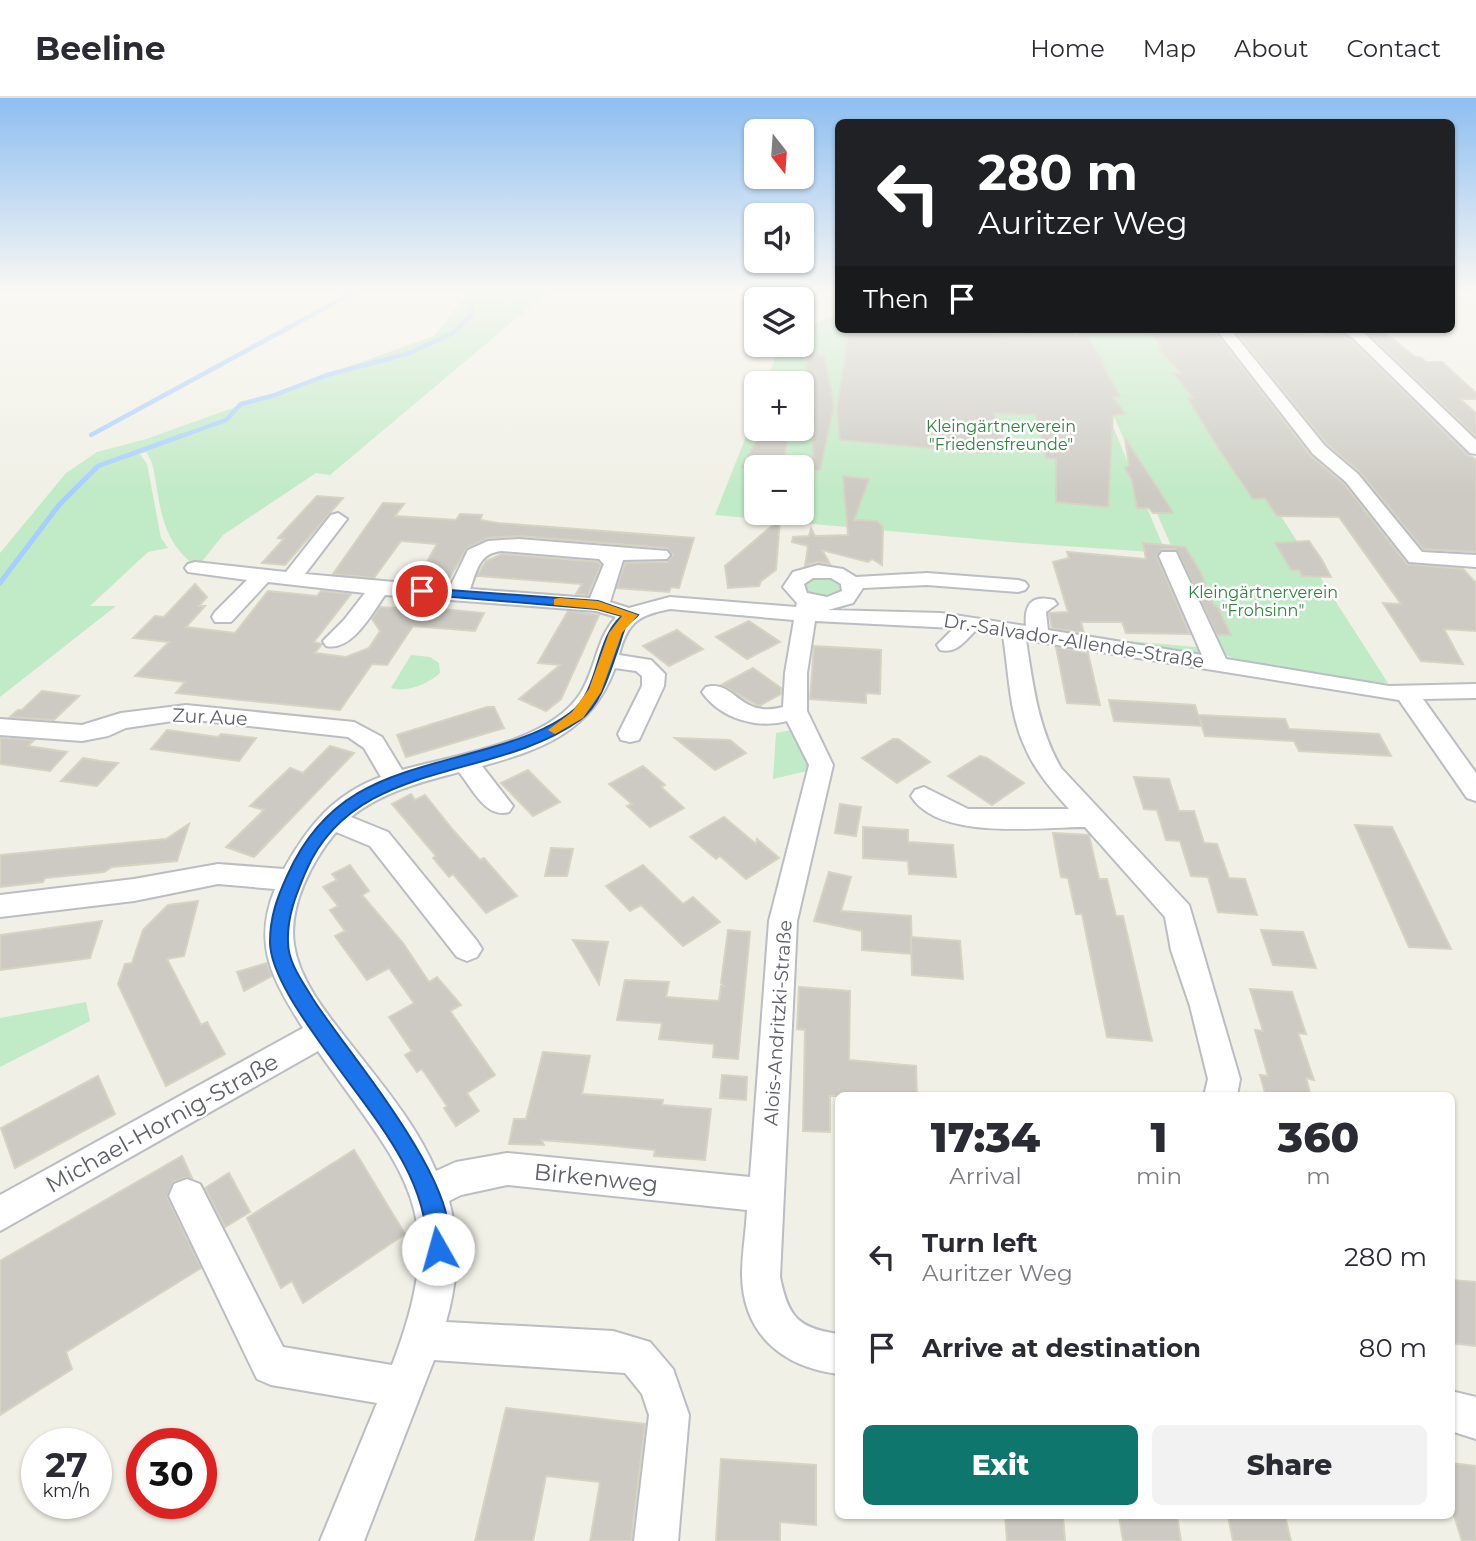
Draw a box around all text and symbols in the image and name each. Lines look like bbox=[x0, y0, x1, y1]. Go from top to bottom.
text: Beeline bbox=[35, 28, 166, 68]
text: Home bbox=[1030, 34, 1105, 63]
text: Map bbox=[1143, 34, 1196, 63]
text: About bbox=[1234, 34, 1308, 63]
text: Contact bbox=[1346, 34, 1441, 63]
north arrow bbox=[744, 119, 814, 189]
map controls bbox=[744, 119, 814, 525]
text: 280 m bbox=[978, 143, 1138, 202]
icon: left bbox=[863, 147, 954, 238]
button: sound bbox=[744, 203, 814, 273]
text: Auritzer Weg bbox=[978, 203, 1188, 242]
icon: arrive bbox=[943, 280, 981, 318]
text: Then bbox=[863, 283, 929, 315]
button: layers bbox=[744, 287, 814, 357]
button: + bbox=[744, 371, 814, 441]
park label: Kleingärtnerverein "Friedensfreunde" bbox=[926, 417, 1076, 454]
button: − bbox=[744, 455, 814, 525]
pin bbox=[392, 561, 452, 621]
icon: arrive bbox=[403, 572, 441, 610]
park label: Kleingärtnerverein "Frohsinn" bbox=[1188, 583, 1338, 620]
street label: Dr.-Salvador-Allende-Straße bbox=[942, 609, 1206, 673]
street label: Zur Aue bbox=[172, 704, 248, 730]
street label: Alois-Andritzki-Straße bbox=[759, 919, 797, 1127]
street label: Michael-Hornig-Straße bbox=[41, 1047, 283, 1199]
text: 17:34 bbox=[931, 1111, 1040, 1163]
text: 1 bbox=[1150, 1111, 1167, 1163]
text: 360 bbox=[1278, 1111, 1359, 1163]
street label: Birkenweg bbox=[533, 1158, 659, 1198]
text: Arrival bbox=[949, 1162, 1022, 1190]
text: min bbox=[1136, 1162, 1182, 1190]
text: m bbox=[1306, 1162, 1331, 1190]
position arrow bbox=[401, 1212, 475, 1286]
text: Turn left bbox=[922, 1227, 1038, 1259]
icon: left bbox=[863, 1238, 901, 1276]
text: 280 m bbox=[1344, 1241, 1427, 1273]
text: Auritzer Weg bbox=[922, 1259, 1073, 1287]
icon: arrive bbox=[863, 1329, 901, 1367]
text: Arrive at destination bbox=[922, 1332, 1201, 1364]
text: 80 m bbox=[1359, 1332, 1427, 1364]
button: Exit bbox=[863, 1425, 1138, 1505]
button: Share bbox=[1152, 1425, 1427, 1505]
speed limit sign: 30 bbox=[126, 1428, 217, 1519]
text: 27 bbox=[45, 1443, 88, 1486]
text: km/h bbox=[42, 1480, 91, 1502]

